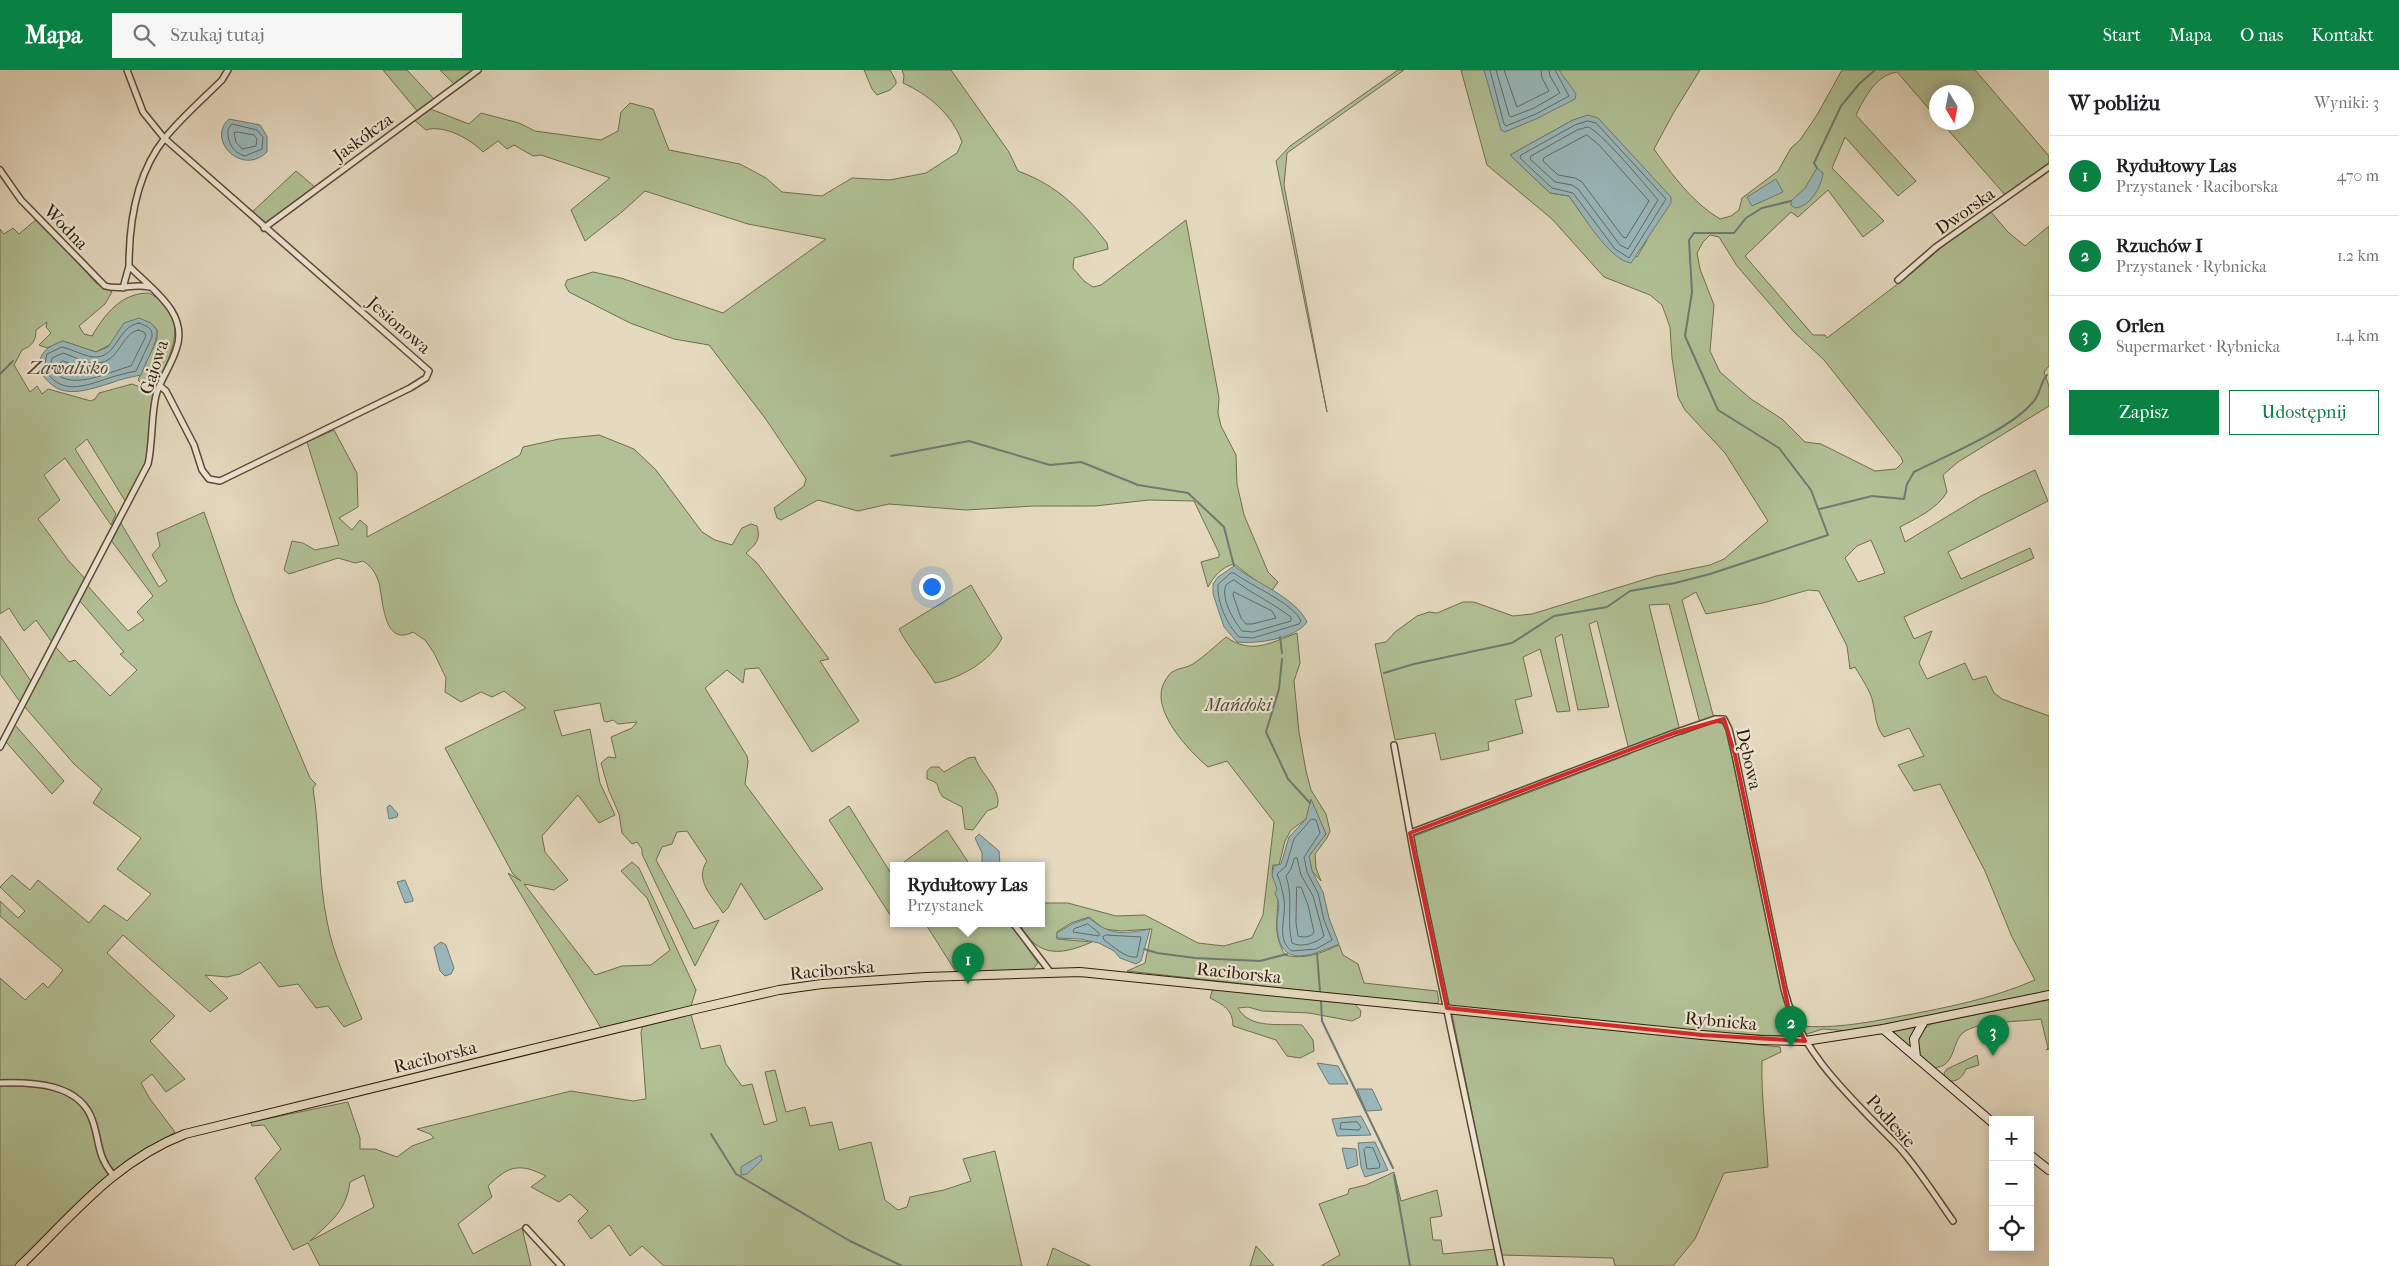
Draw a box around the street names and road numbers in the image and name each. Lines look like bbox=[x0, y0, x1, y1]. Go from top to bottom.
street label: Jaskółcza bbox=[328, 108, 398, 167]
street label: Dworska bbox=[1932, 183, 2000, 239]
street label: Wodna bbox=[39, 200, 92, 255]
street label: Jesionowa bbox=[361, 291, 435, 359]
street label: Gajowa bbox=[136, 337, 173, 397]
street label: Dębowa bbox=[1731, 726, 1766, 793]
street label: Raciborska bbox=[789, 956, 876, 985]
street label: Raciborska bbox=[1196, 959, 1283, 988]
street label: Rybnicka bbox=[1684, 1008, 1759, 1035]
street label: Raciborska bbox=[391, 1037, 480, 1078]
street label: Podlesie bbox=[1861, 1091, 1920, 1152]

